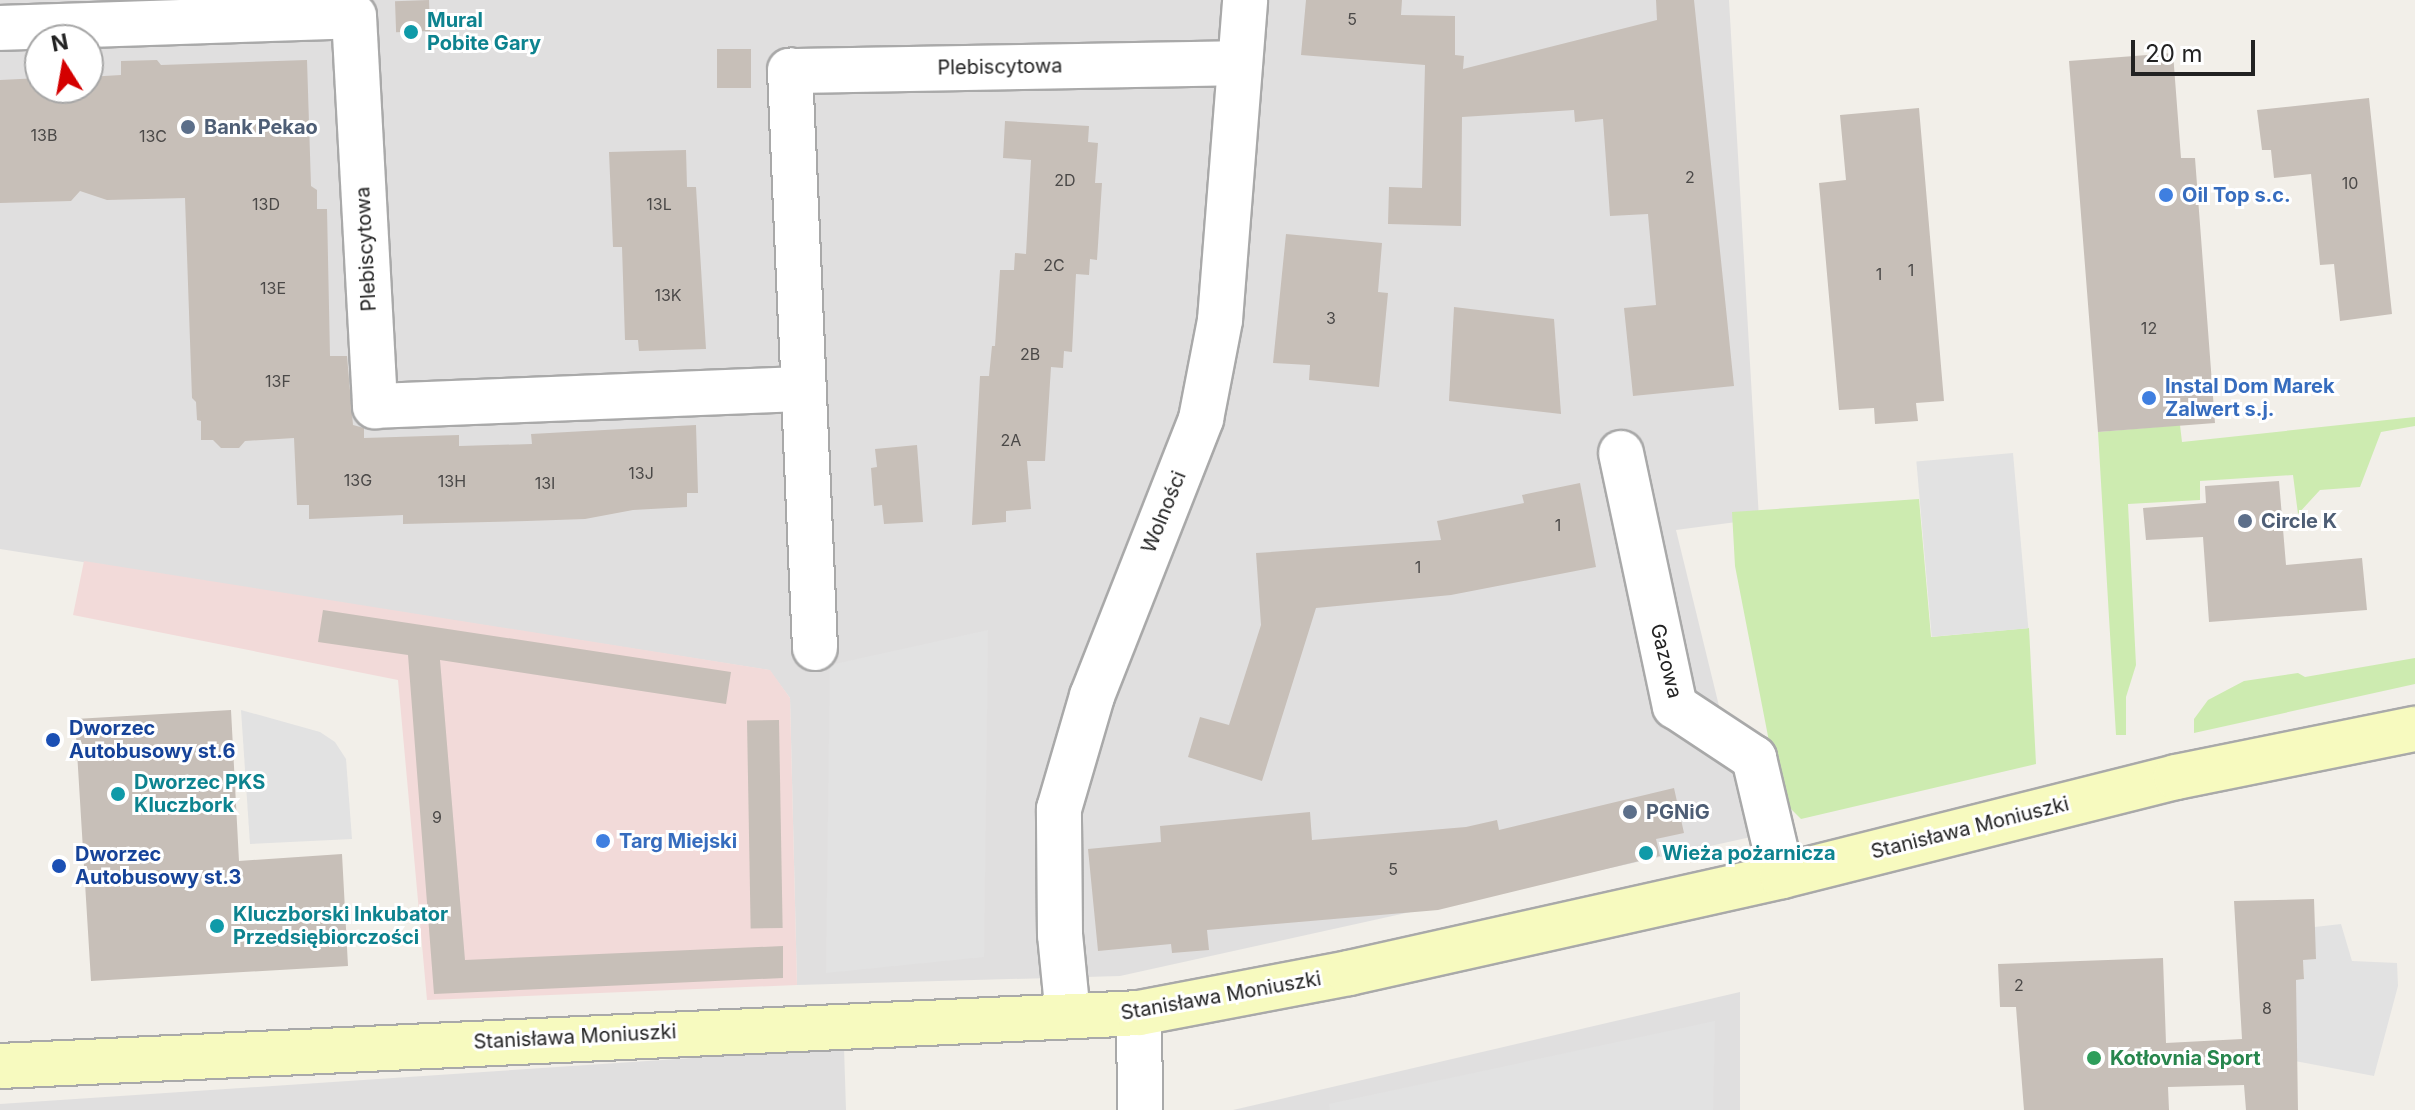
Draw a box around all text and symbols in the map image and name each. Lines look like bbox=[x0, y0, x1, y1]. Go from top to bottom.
place label: Mural Pobite Gary bbox=[427, 8, 541, 55]
house number: 5 bbox=[1347, 9, 1357, 29]
marker: Mural Pobite Gary bbox=[402, 23, 420, 41]
north arrow bbox=[24, 24, 104, 104]
scale bar bbox=[2135, 24, 2259, 74]
text: N bbox=[49, 28, 71, 57]
text: 20 m bbox=[2145, 39, 2203, 68]
street label: Plebiscytowa bbox=[937, 54, 1063, 80]
place label: Bank Pekao bbox=[204, 115, 318, 139]
marker: Bank Pekao bbox=[179, 118, 197, 136]
house number: 13B bbox=[31, 125, 57, 145]
house number: 13C bbox=[139, 126, 167, 146]
house number: 2 bbox=[1685, 167, 1695, 187]
house number: 2D bbox=[1054, 170, 1076, 190]
house number: 10 bbox=[2342, 173, 2358, 193]
place label: Oil Top s.c. bbox=[2182, 183, 2291, 207]
street label: Plebiscytowa bbox=[351, 186, 381, 312]
marker: Oil Top s.c. bbox=[2157, 186, 2175, 204]
house number: 13D bbox=[252, 194, 280, 214]
house number: 13L bbox=[646, 194, 672, 214]
house number: 2C bbox=[1043, 255, 1065, 275]
house number: 1 bbox=[1908, 260, 1914, 280]
house number: 1 bbox=[1876, 264, 1882, 284]
house number: 13E bbox=[260, 278, 286, 298]
house number: 13K bbox=[654, 285, 682, 305]
house number: 3 bbox=[1326, 308, 1336, 328]
house number: 12 bbox=[2141, 318, 2157, 338]
house number: 2B bbox=[1020, 344, 1040, 364]
house number: 13F bbox=[265, 371, 291, 391]
place label: Instal Dom Marek Zalwert s.j. bbox=[2165, 374, 2335, 421]
marker: Instal Dom Marek Zalwert s.j. bbox=[2140, 389, 2158, 407]
house number: 2A bbox=[1001, 430, 1021, 450]
house number: 13J bbox=[628, 463, 654, 483]
street label: Wolności bbox=[1137, 468, 1191, 556]
house number: 13G bbox=[344, 470, 372, 490]
house number: 13H bbox=[438, 471, 466, 491]
house number: 13I bbox=[535, 473, 555, 493]
place label: Circle K bbox=[2261, 509, 2337, 533]
marker: Circle K bbox=[2236, 512, 2254, 530]
house number: 1 bbox=[1555, 515, 1561, 535]
house number: 1 bbox=[1415, 557, 1421, 577]
street label: Gazowa bbox=[1645, 621, 1687, 701]
place label: Dworzec Autobusowy st.6 bbox=[69, 716, 235, 763]
marker: Dworzec Autobusowy st.6 bbox=[44, 731, 62, 749]
place label: Dworzec PKS Kluczbork bbox=[134, 770, 265, 817]
marker: Dworzec PKS Kluczbork bbox=[109, 785, 127, 803]
street label: Stanisława Moniuszki bbox=[1869, 792, 2071, 864]
place label: PGNiG bbox=[1646, 800, 1710, 824]
marker: PGNiG bbox=[1621, 803, 1639, 821]
house number: 9 bbox=[432, 807, 442, 827]
place label: Targ Miejski bbox=[619, 829, 737, 853]
marker: Targ Miejski bbox=[594, 832, 612, 850]
place label: Wieża pożarnicza bbox=[1662, 841, 1836, 865]
place label: Dworzec Autobusowy st.3 bbox=[75, 842, 241, 889]
marker: Wieża pożarnicza bbox=[1637, 844, 1655, 862]
marker: Dworzec Autobusowy st.3 bbox=[50, 857, 68, 875]
house number: 5 bbox=[1388, 859, 1398, 879]
place label: Kluczborski Inkubator Przedsiębiorczości bbox=[233, 902, 448, 949]
marker: Kluczborski Inkubator Przedsiębiorczości bbox=[208, 917, 226, 935]
street label: Stanisława Moniuszki bbox=[1119, 967, 1323, 1025]
house number: 2 bbox=[2014, 975, 2024, 995]
house number: 8 bbox=[2262, 998, 2272, 1018]
street label: Stanisława Moniuszki bbox=[473, 1020, 677, 1054]
place label: Kotłovnia Sport bbox=[2110, 1046, 2261, 1070]
marker: Kotłovnia Sport bbox=[2085, 1049, 2103, 1067]

